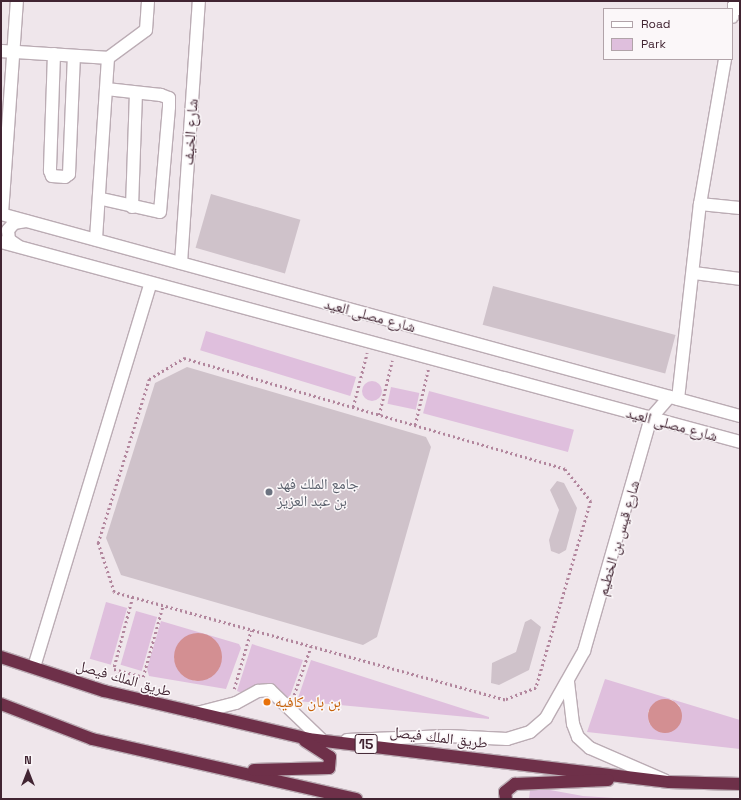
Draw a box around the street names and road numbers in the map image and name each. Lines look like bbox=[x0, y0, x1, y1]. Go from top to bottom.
street label: شارع الخيف bbox=[179, 98, 201, 166]
street label: شارع مصلى العيد bbox=[322, 294, 418, 336]
street label: شارع مصلى العيد bbox=[624, 403, 720, 445]
street label: شارع قيس بن الخطيم bbox=[593, 478, 643, 598]
street label: طريق الملك فيصل bbox=[74, 656, 174, 700]
street label: طريق الملك فيصل bbox=[389, 722, 489, 752]
road number: 15 bbox=[354, 732, 378, 756]

